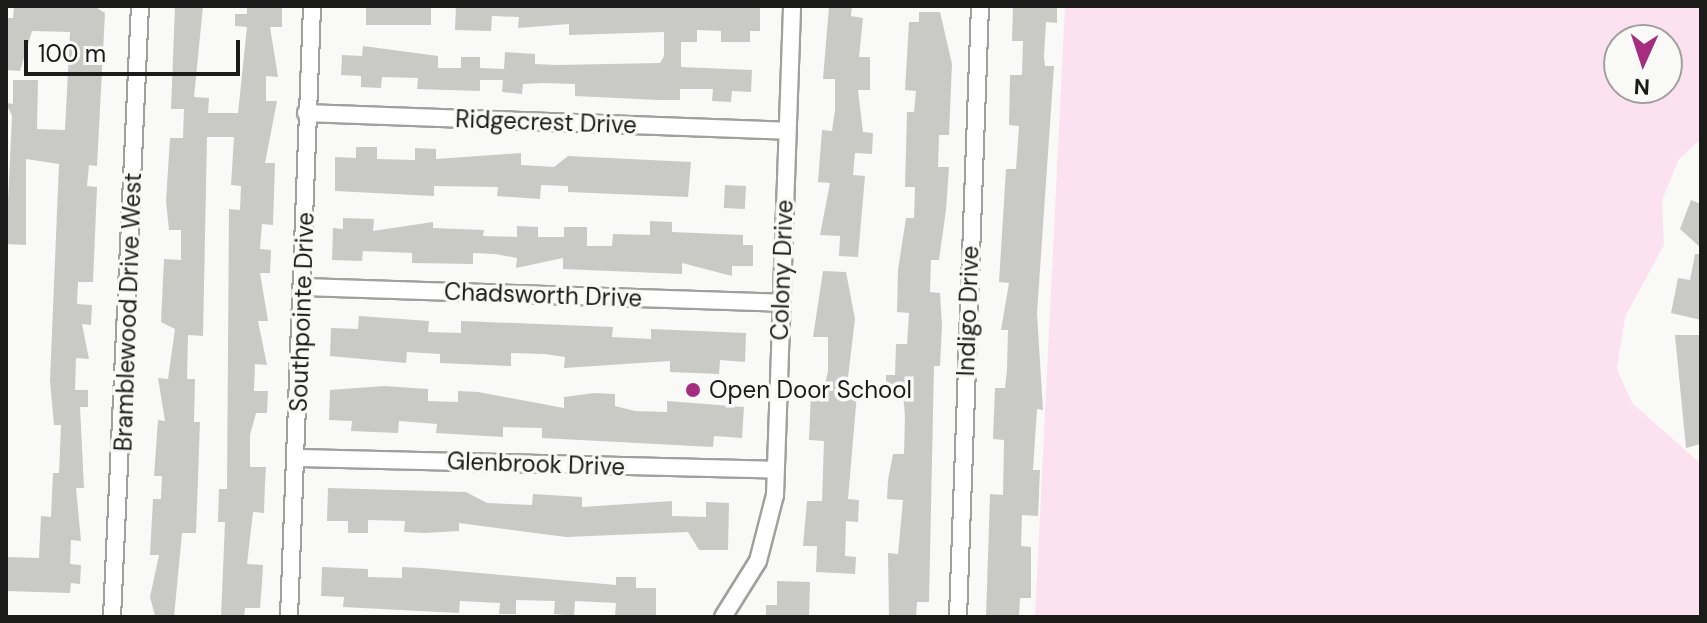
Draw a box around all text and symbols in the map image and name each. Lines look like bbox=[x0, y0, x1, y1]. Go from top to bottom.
scale bar bbox=[28, 24, 244, 74]
north arrow bbox=[1603, 24, 1683, 104]
text: 100 m bbox=[38, 38, 106, 69]
text: N bbox=[1633, 72, 1651, 101]
street label: Ridgecrest Drive bbox=[455, 104, 637, 140]
street label: Bramblewood Drive West bbox=[109, 172, 147, 452]
street label: Colony Drive bbox=[765, 199, 799, 341]
street label: Southpointe Drive bbox=[284, 212, 320, 412]
street label: Indigo Drive bbox=[951, 245, 985, 377]
street label: Chadsworth Drive bbox=[444, 277, 642, 313]
place label: Open Door School bbox=[709, 376, 912, 404]
marker: Open Door School bbox=[684, 381, 702, 399]
street label: Glenbrook Drive bbox=[446, 446, 626, 482]

